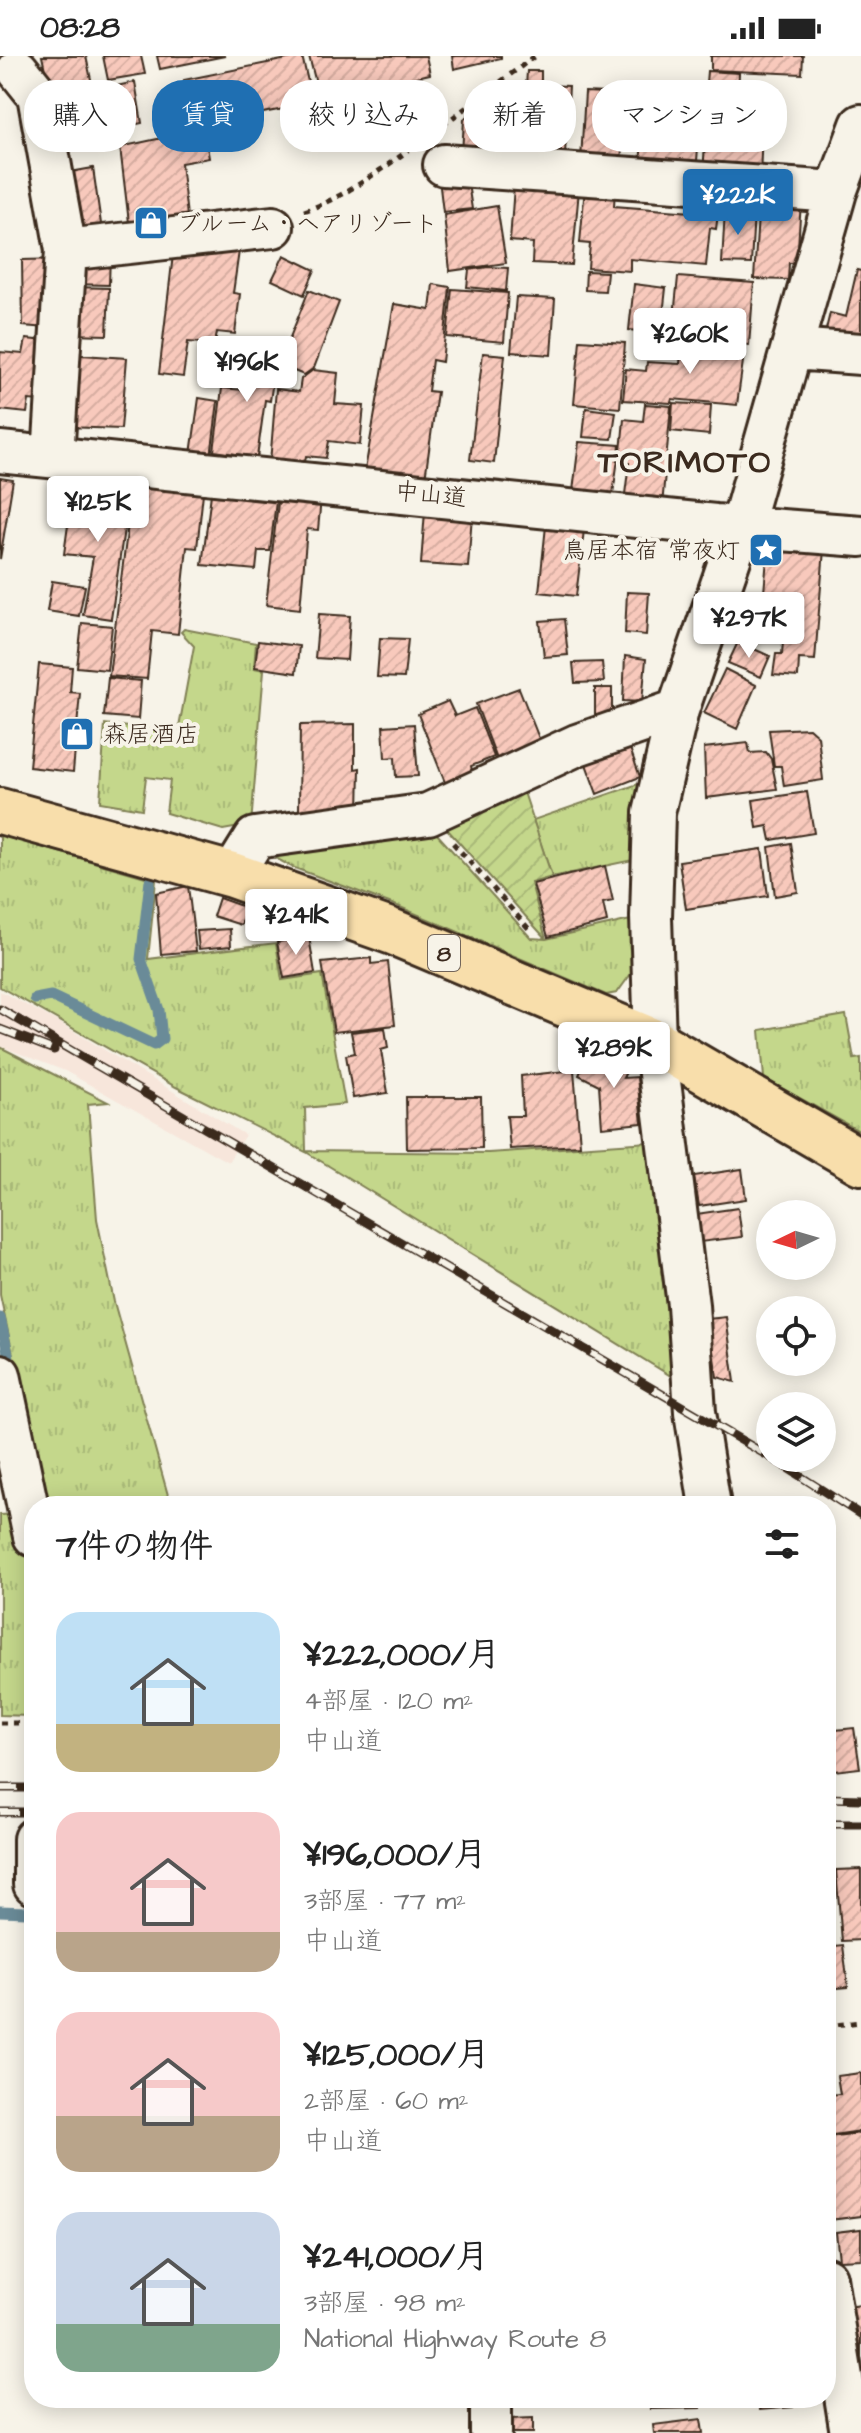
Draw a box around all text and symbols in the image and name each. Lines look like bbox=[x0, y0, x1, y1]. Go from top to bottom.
text: 08:28 bbox=[40, 7, 120, 49]
chip: 購入 bbox=[24, 80, 136, 152]
chip: 賃貸 bbox=[152, 80, 264, 152]
chip: 絞り込み bbox=[280, 80, 448, 152]
chip: 新着 bbox=[464, 80, 576, 152]
chip: マンション bbox=[592, 80, 787, 152]
pin: ¥222K bbox=[682, 169, 794, 237]
text: ¥222K bbox=[701, 177, 775, 213]
shop icon: ブルーム・ヘアリゾート bbox=[132, 204, 170, 242]
place label: ブルーム・ヘアリゾート bbox=[177, 207, 438, 241]
pin: ¥260K bbox=[634, 308, 746, 376]
text: ¥260K bbox=[651, 316, 729, 352]
pin: ¥196K bbox=[191, 336, 303, 404]
text: ¥196K bbox=[215, 344, 279, 380]
district label: TORIMOTO bbox=[597, 440, 772, 485]
street label: 中山道 bbox=[393, 474, 468, 516]
pin: ¥125K bbox=[42, 476, 154, 544]
text: ¥125K bbox=[65, 484, 131, 520]
place icon: 鳥居本宿 常夜灯 bbox=[747, 531, 785, 569]
place label: 鳥居本宿 常夜灯 bbox=[562, 534, 740, 568]
pin: ¥297K bbox=[693, 592, 805, 660]
text: ¥297K bbox=[711, 600, 787, 636]
shop icon: 森居酒店 bbox=[58, 715, 96, 753]
place label: 森居酒店 bbox=[103, 718, 199, 752]
pin: ¥241K bbox=[240, 889, 352, 957]
text: ¥241K bbox=[263, 897, 329, 933]
road number: 8 bbox=[428, 935, 460, 971]
pin: ¥289K bbox=[558, 1022, 670, 1090]
text: ¥289K bbox=[576, 1030, 652, 1066]
north arrow bbox=[756, 1200, 836, 1280]
map controls bbox=[756, 1200, 836, 1472]
button: locate bbox=[756, 1296, 836, 1376]
button: layers bbox=[756, 1392, 836, 1472]
icon: filters bbox=[760, 1522, 804, 1566]
text: 7件の物件 bbox=[56, 1523, 213, 1571]
text: ¥222,000/月 bbox=[304, 1631, 500, 1679]
icon: home bbox=[120, 1644, 216, 1740]
text: 4部屋 · 120 m² bbox=[304, 1683, 473, 1719]
text: 中山道 bbox=[304, 1723, 382, 1759]
text: ¥196,000/月 bbox=[304, 1831, 487, 1879]
icon: home bbox=[120, 1844, 216, 1940]
text: 3部屋 · 77 m² bbox=[304, 1883, 466, 1919]
text: 中山道 bbox=[304, 1923, 382, 1959]
text: ¥125,000/月 bbox=[304, 2031, 490, 2079]
icon: home bbox=[120, 2044, 216, 2140]
text: 2部屋 · 60 m² bbox=[304, 2083, 468, 2119]
text: 中山道 bbox=[304, 2123, 382, 2159]
text: ¥241,000/月 bbox=[304, 2233, 489, 2281]
icon: home bbox=[120, 2244, 216, 2340]
text: 3部屋 · 98 m² bbox=[304, 2285, 466, 2321]
text: National Highway Route 8 bbox=[304, 2321, 606, 2357]

